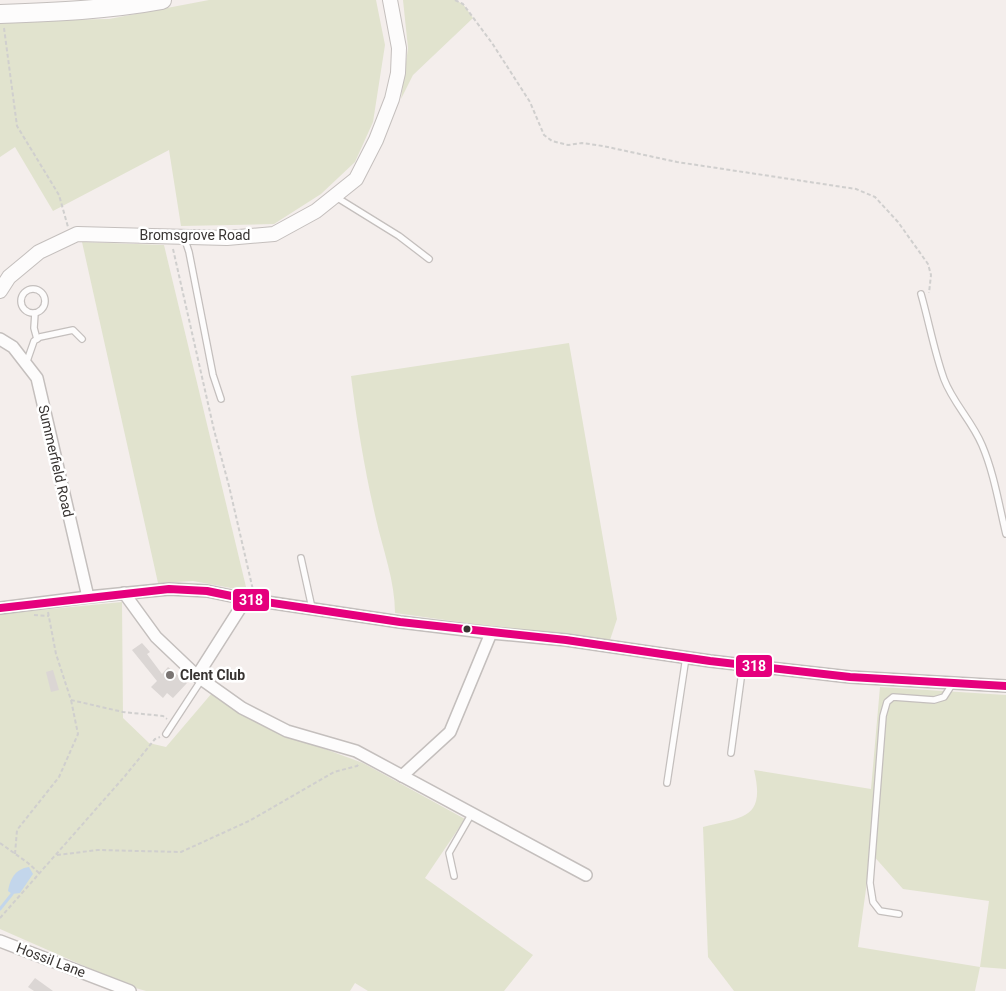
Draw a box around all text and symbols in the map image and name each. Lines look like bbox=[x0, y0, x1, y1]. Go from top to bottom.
street label: Bromsgrove Road bbox=[140, 227, 250, 243]
street label: Summerfield Road bbox=[35, 403, 77, 519]
line badge: 318 bbox=[232, 588, 270, 612]
text: 318 bbox=[239, 592, 263, 608]
unlabelled marker bbox=[462, 624, 472, 634]
line badge: 318 bbox=[735, 654, 773, 678]
text: 318 bbox=[742, 658, 766, 674]
place label: Clent Club bbox=[180, 667, 245, 683]
marker: Clent Club bbox=[164, 669, 176, 681]
street label: Hossil Lane bbox=[14, 939, 88, 981]

